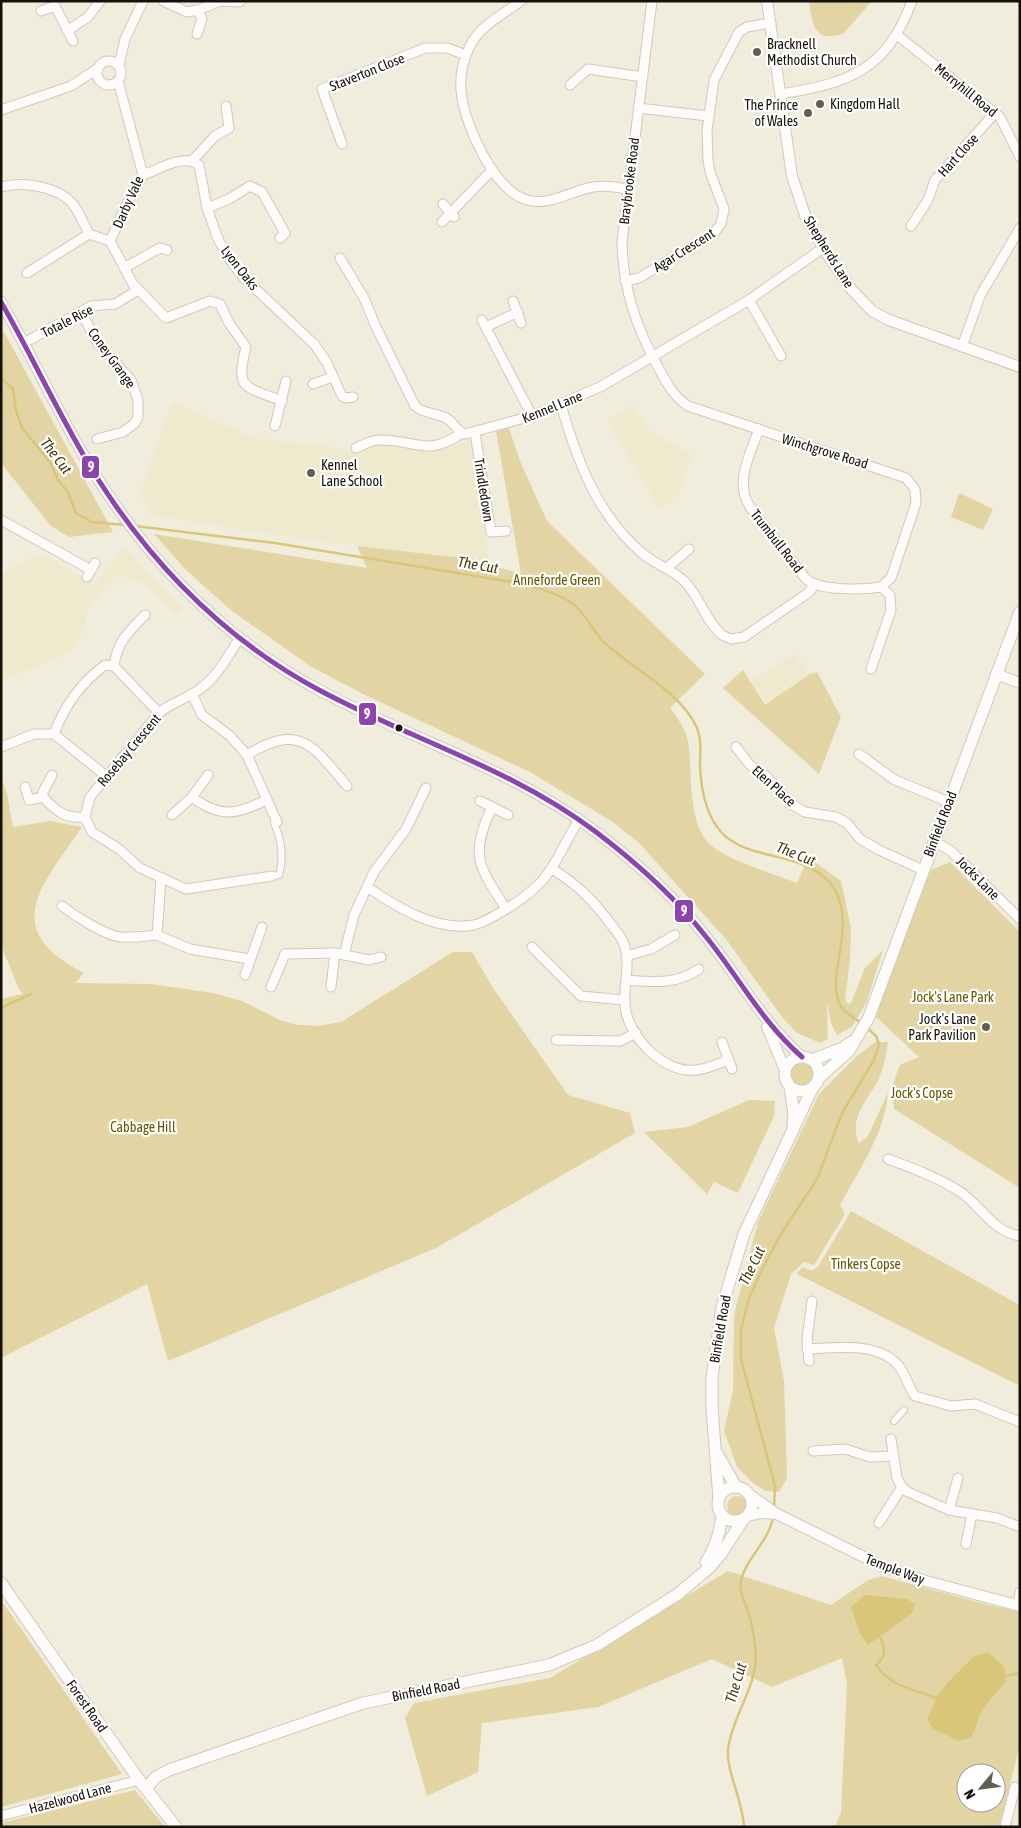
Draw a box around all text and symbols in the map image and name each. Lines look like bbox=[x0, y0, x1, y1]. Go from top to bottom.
place label: Bracknell Methodist Church bbox=[767, 36, 857, 68]
marker: Bracknell Methodist Church bbox=[751, 46, 763, 58]
street label: Staverton Close bbox=[327, 50, 407, 94]
street label: Merryhill Road bbox=[931, 60, 1001, 120]
place label: Kingdom Hall bbox=[830, 96, 900, 112]
place label: The Prince of Wales bbox=[745, 97, 798, 129]
marker: Kingdom Hall bbox=[814, 98, 826, 110]
marker: The Prince of Wales bbox=[802, 107, 814, 119]
street label: Hart Close bbox=[935, 130, 981, 180]
street label: Braybrooke Road bbox=[616, 137, 642, 225]
street label: Darby Vale bbox=[109, 173, 147, 231]
street label: Shepherds Lane bbox=[801, 213, 857, 291]
street label: Agar Crescent bbox=[650, 225, 718, 275]
street label: Lyon Oaks bbox=[218, 243, 262, 293]
street label: Totale Rise bbox=[39, 301, 95, 341]
street label: Coney Grange bbox=[85, 325, 139, 391]
street label: Kennel Lane bbox=[520, 388, 584, 426]
street label: Winchgrove Road bbox=[780, 430, 870, 472]
water label: The Cut bbox=[37, 434, 76, 478]
line badge: 9 bbox=[81, 455, 100, 479]
place label: Kennel Lane School bbox=[321, 457, 383, 489]
street label: Trindledown bbox=[471, 457, 497, 523]
text: 9 bbox=[88, 459, 95, 475]
marker: Kennel Lane School bbox=[305, 467, 317, 479]
street label: Trumbull Road bbox=[747, 506, 807, 576]
water label: The Cut bbox=[457, 553, 500, 577]
park label: Anneforde Green bbox=[513, 572, 601, 588]
line badge: 9 bbox=[358, 702, 377, 726]
text: 9 bbox=[364, 706, 371, 722]
street label: Rosebay Crescent bbox=[94, 710, 164, 790]
unlabelled marker bbox=[394, 723, 404, 733]
street label: Elen Place bbox=[749, 762, 799, 810]
street label: Binfield Road bbox=[920, 789, 960, 859]
water label: The Cut bbox=[774, 838, 819, 869]
street label: Jocks Lane bbox=[953, 853, 1003, 903]
line badge: 9 bbox=[674, 899, 694, 923]
text: 9 bbox=[681, 903, 688, 919]
park label: Jock's Lane Park bbox=[912, 989, 994, 1005]
place label: Jock's Lane Park Pavilion bbox=[908, 1011, 976, 1043]
marker: Jock's Lane Park Pavilion bbox=[980, 1021, 992, 1033]
park label: Jock's Copse bbox=[891, 1085, 953, 1101]
park label: Cabbage Hill bbox=[110, 1119, 176, 1135]
water label: The Cut bbox=[735, 1243, 768, 1288]
park label: Tinkers Copse bbox=[831, 1256, 901, 1272]
street label: Binfield Road bbox=[706, 1294, 734, 1364]
street label: Temple Way bbox=[863, 1550, 927, 1588]
water label: The Cut bbox=[721, 1660, 750, 1705]
street label: Binfield Road bbox=[391, 1676, 461, 1704]
street label: Forest Road bbox=[63, 1677, 111, 1735]
north arrow bbox=[956, 1763, 1006, 1813]
street label: Hazelwood Lane bbox=[27, 1779, 113, 1817]
text: N bbox=[961, 1787, 979, 1802]

